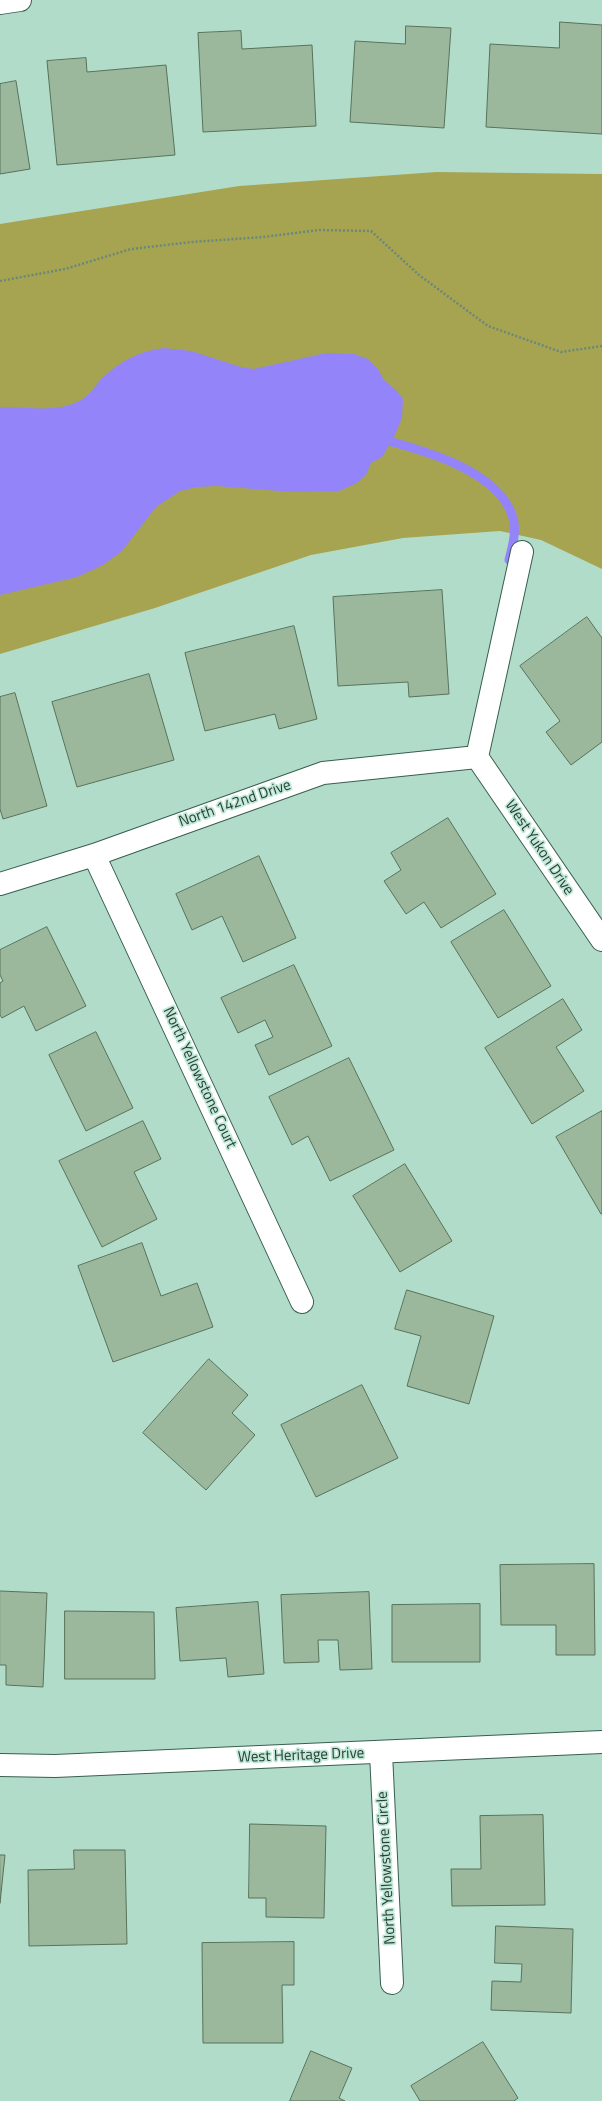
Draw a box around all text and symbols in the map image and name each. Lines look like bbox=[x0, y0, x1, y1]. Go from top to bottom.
street label: North 142nd Drive bbox=[177, 776, 293, 832]
street label: West Yukon Drive bbox=[501, 797, 577, 899]
street label: North Yellowstone Court bbox=[158, 1004, 240, 1152]
street label: West Heritage Drive bbox=[238, 1745, 364, 1767]
street label: North Yellowstone Circle bbox=[374, 1791, 400, 1945]

